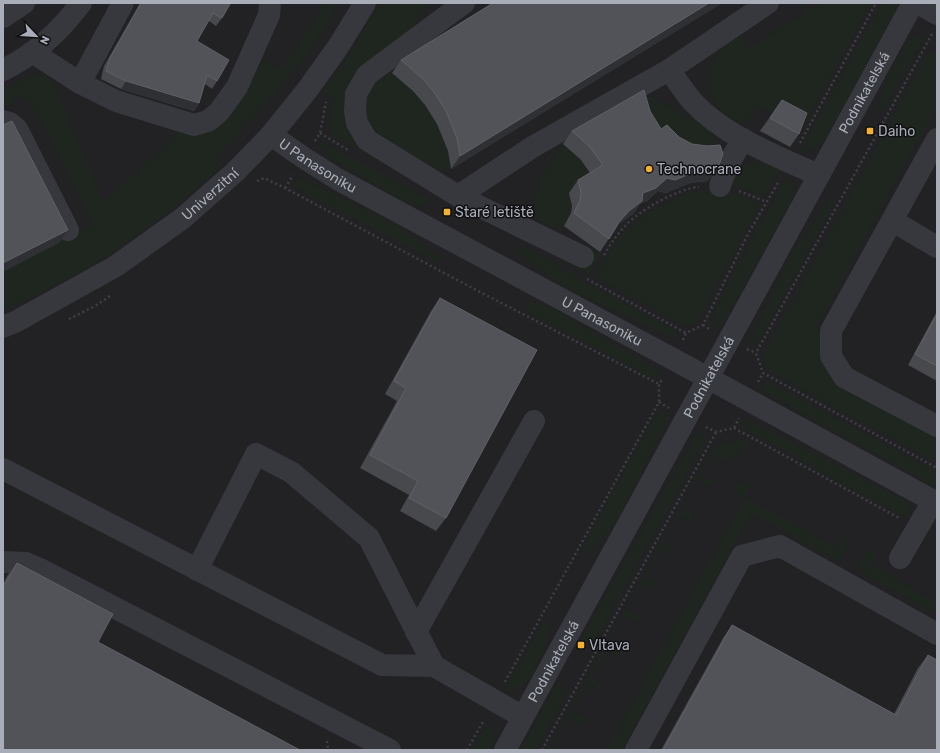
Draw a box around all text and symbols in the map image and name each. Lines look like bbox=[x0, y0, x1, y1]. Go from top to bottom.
north arrow bbox=[16, 16, 56, 56]
text: N bbox=[37, 34, 52, 46]
street label: Podnikatelská bbox=[835, 49, 894, 137]
place label: Daiho bbox=[878, 123, 915, 140]
marker: Daiho bbox=[865, 126, 875, 136]
street label: U Panasoniku bbox=[275, 135, 359, 197]
place label: Technocrane bbox=[657, 161, 742, 178]
marker: Technocrane bbox=[644, 164, 654, 174]
street label: Univerzitní bbox=[178, 165, 243, 224]
place label: Staré letiště bbox=[455, 204, 534, 221]
marker: Staré letiště bbox=[442, 207, 452, 217]
street label: U Panasoniku bbox=[559, 293, 645, 350]
street label: Podnikatelská bbox=[680, 333, 738, 421]
street label: Podnikatelská bbox=[525, 618, 583, 705]
place label: Vltava bbox=[589, 637, 630, 654]
marker: Vltava bbox=[576, 640, 586, 650]

